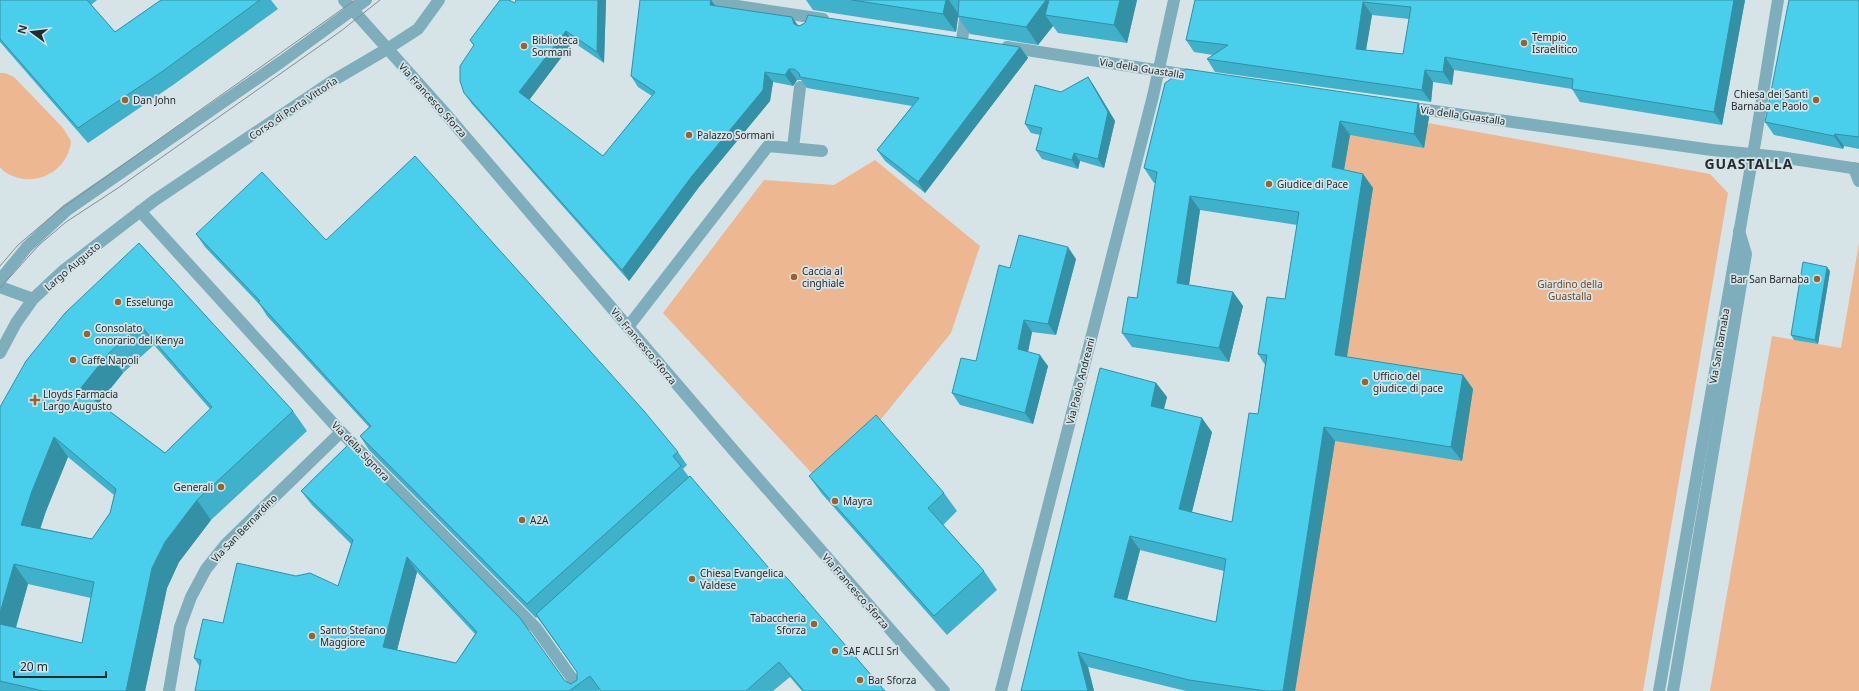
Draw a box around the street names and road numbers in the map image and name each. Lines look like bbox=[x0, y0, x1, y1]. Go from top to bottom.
street label: Via della Guastalla bbox=[1099, 54, 1185, 82]
street label: Via Francesco Sforza bbox=[396, 60, 470, 140]
street label: Corso di Porta Vittoria bbox=[246, 73, 340, 143]
street label: Via della Guastalla bbox=[1420, 102, 1506, 128]
street label: Largo Augusto bbox=[41, 238, 103, 294]
street label: Via Francesco Sforza bbox=[608, 305, 680, 387]
street label: Via San Barnaba bbox=[1705, 307, 1733, 385]
street label: Via Paolo Andreani bbox=[1063, 336, 1097, 426]
street label: Via della Signora bbox=[329, 418, 393, 484]
street label: Via San Bernardino bbox=[208, 491, 280, 565]
street label: Via Francesco Sforza bbox=[819, 550, 893, 632]

